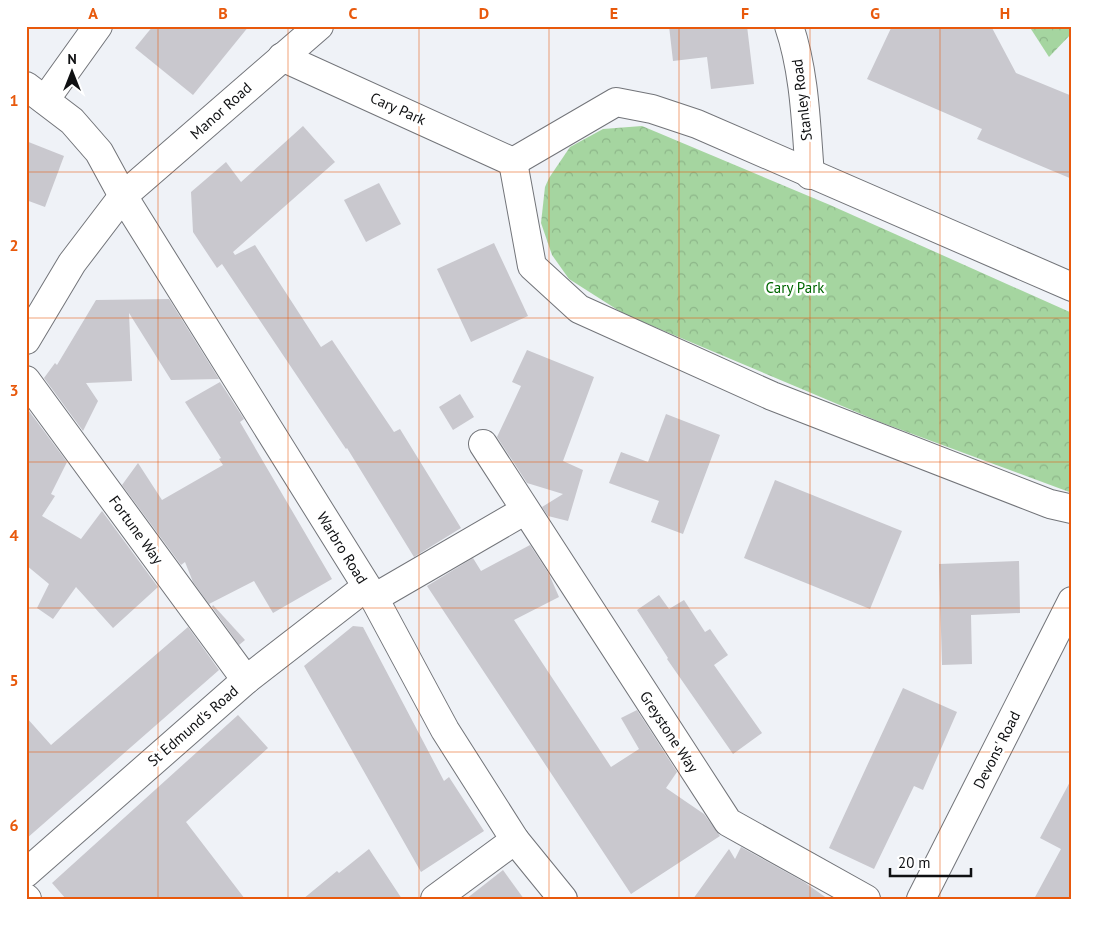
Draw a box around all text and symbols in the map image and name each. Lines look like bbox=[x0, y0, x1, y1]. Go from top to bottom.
text: A bbox=[88, 3, 98, 23]
text: B bbox=[218, 3, 228, 23]
text: C bbox=[349, 3, 358, 23]
text: D bbox=[479, 3, 489, 23]
text: E bbox=[610, 3, 618, 23]
text: F bbox=[741, 3, 749, 23]
text: G bbox=[870, 3, 880, 23]
text: H bbox=[1000, 3, 1010, 23]
north arrow bbox=[48, 48, 98, 98]
text: N bbox=[67, 50, 77, 68]
street label: Stanley Road bbox=[787, 58, 816, 142]
street label: Manor Road bbox=[186, 78, 255, 143]
street label: Cary Park bbox=[367, 88, 430, 130]
text: 1 bbox=[9, 90, 19, 110]
text: 2 bbox=[9, 235, 19, 255]
park label: Cary Park bbox=[766, 278, 825, 297]
text: 3 bbox=[9, 380, 19, 400]
street label: Fortune Way bbox=[105, 492, 168, 568]
street label: Warbro Road bbox=[313, 508, 372, 587]
text: 4 bbox=[9, 525, 19, 545]
text: 5 bbox=[9, 670, 19, 690]
street label: St Edmund's Road bbox=[143, 681, 242, 770]
street label: Greystone Way bbox=[636, 687, 703, 776]
street label: Devons' Road bbox=[969, 708, 1024, 792]
text: 6 bbox=[9, 815, 19, 835]
scale bar bbox=[890, 845, 972, 877]
text: 20 m bbox=[898, 853, 931, 872]

